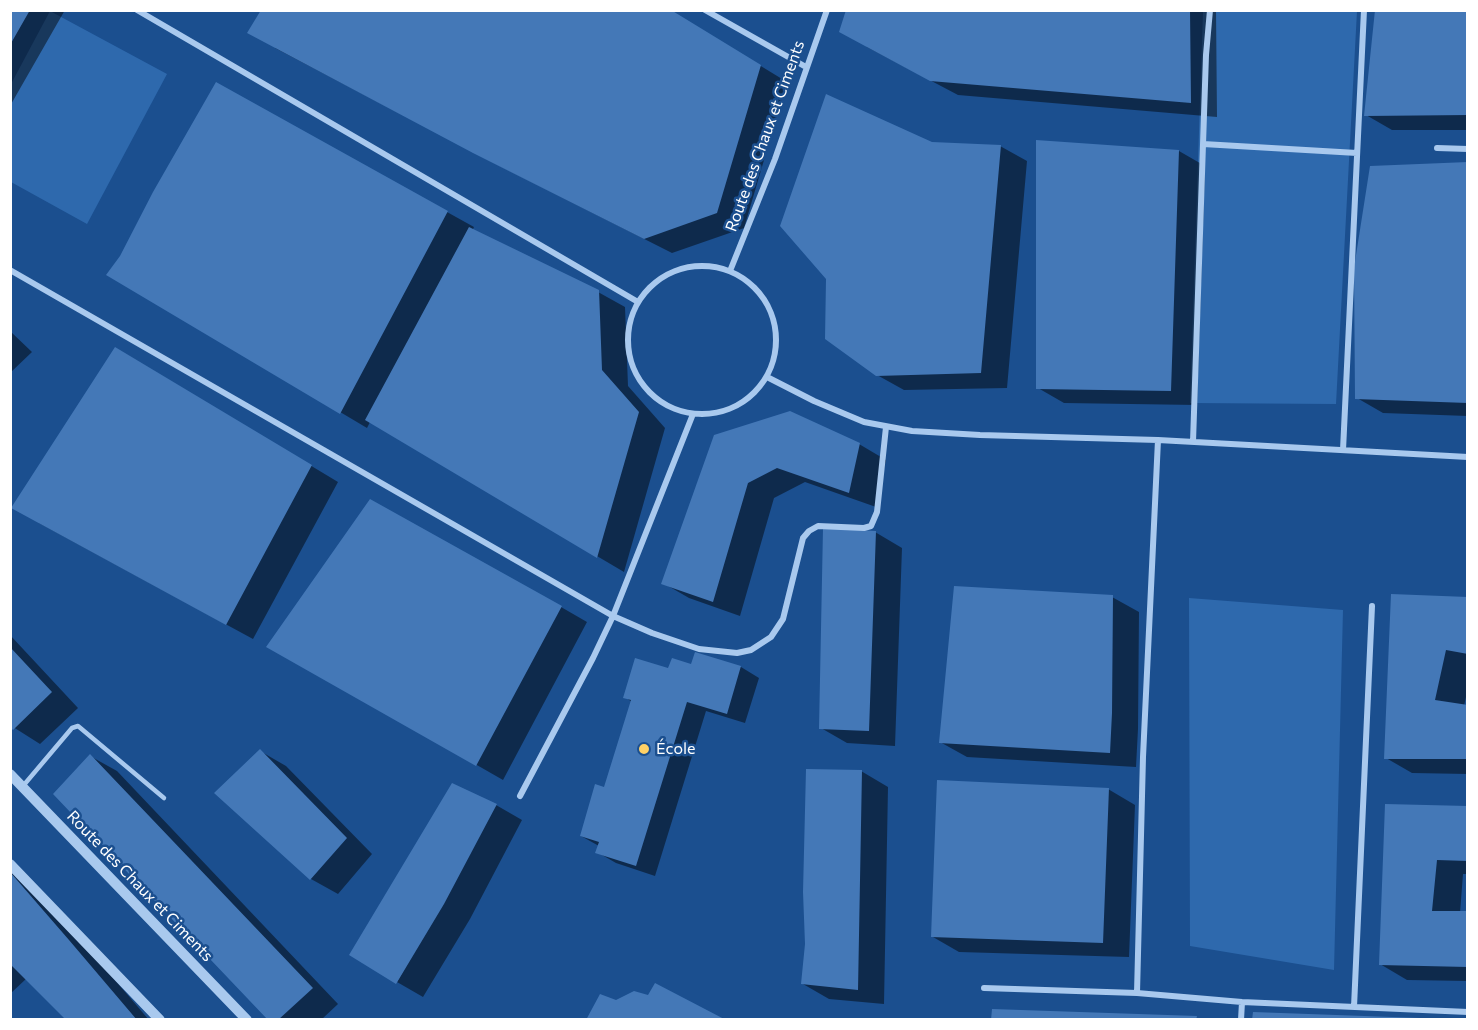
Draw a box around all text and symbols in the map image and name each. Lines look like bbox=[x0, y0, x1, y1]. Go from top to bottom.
street label: Route des Chaux et Ciments bbox=[721, 38, 809, 234]
place label: École bbox=[656, 739, 695, 759]
marker: École bbox=[637, 742, 651, 756]
street label: Route des Chaux et Ciments bbox=[63, 807, 217, 965]

